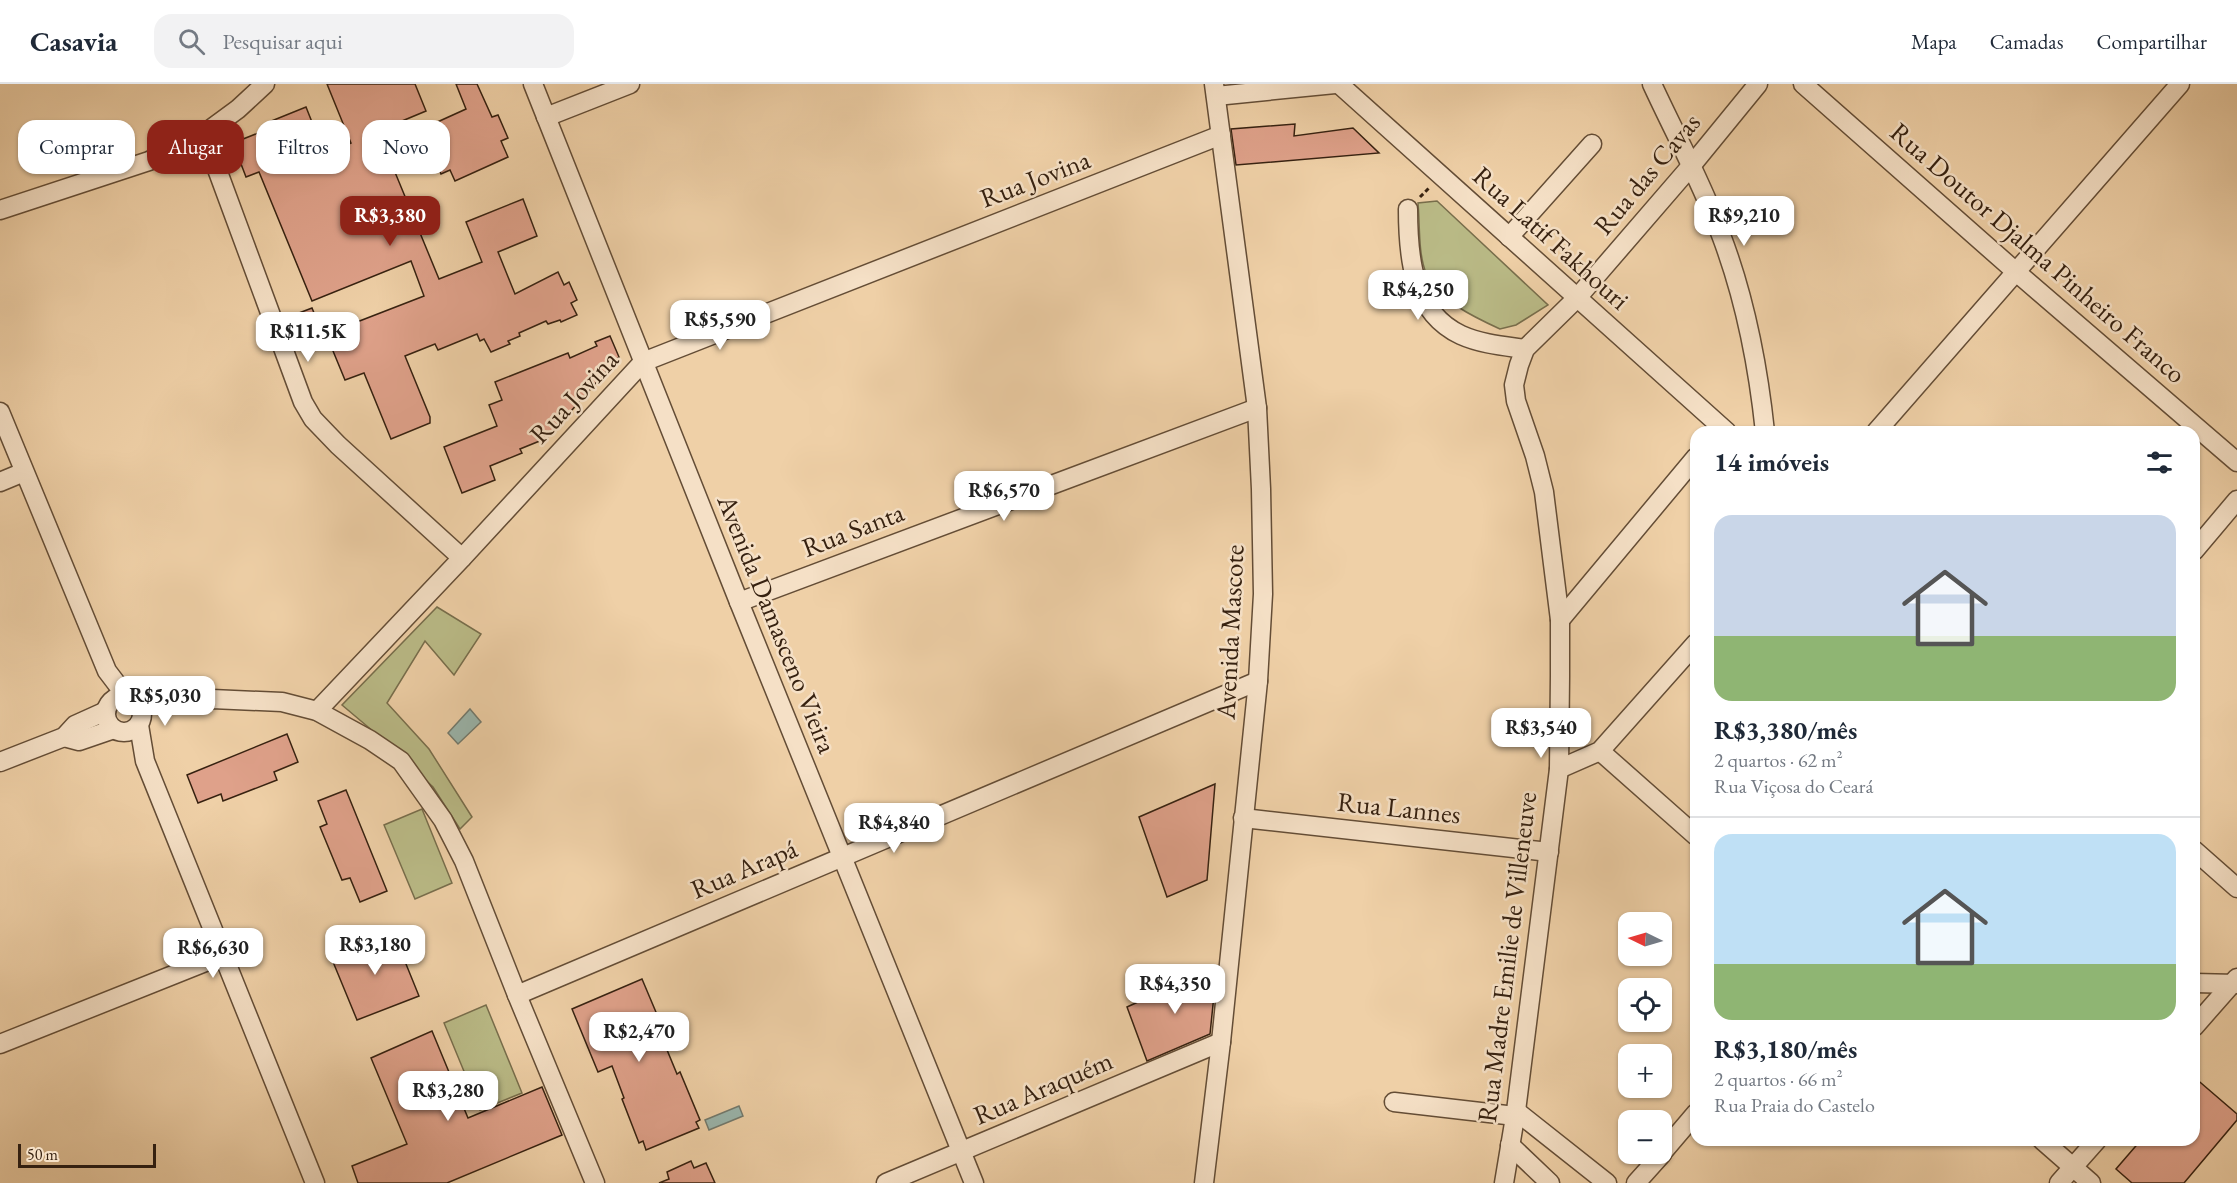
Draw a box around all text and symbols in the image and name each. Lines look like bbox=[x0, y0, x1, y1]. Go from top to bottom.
search box bbox=[154, 14, 574, 68]
text: Casavia bbox=[30, 23, 118, 59]
icon: search bbox=[175, 25, 208, 58]
text: Pesquisar aqui bbox=[223, 27, 343, 56]
text: Mapa bbox=[1911, 28, 1957, 55]
text: Camadas bbox=[1990, 28, 2063, 55]
text: Compartilhar bbox=[2096, 28, 2207, 55]
street label: Rua das Cavas bbox=[1585, 106, 1708, 242]
street label: Rua Doutor Djalma Pinheiro Franco bbox=[1883, 114, 2194, 391]
chip: Comprar bbox=[18, 120, 135, 174]
chip: Alugar bbox=[147, 120, 244, 174]
chip: Filtros bbox=[256, 120, 350, 174]
chip: Novo bbox=[362, 120, 450, 174]
street label: Rua Jovina bbox=[975, 141, 1095, 216]
street label: Rua Latif Fakhouri bbox=[1466, 158, 1637, 317]
pin: R$3,380 bbox=[335, 196, 445, 247]
pin: R$9,210 bbox=[1689, 196, 1799, 247]
text: R$3,380 bbox=[354, 202, 426, 228]
text: R$9,210 bbox=[1708, 202, 1780, 228]
pin: R$4,250 bbox=[1363, 270, 1473, 321]
text: R$4,250 bbox=[1382, 276, 1454, 302]
pin: R$5,590 bbox=[665, 300, 775, 351]
text: R$5,590 bbox=[684, 306, 756, 332]
pin: R$11.5K bbox=[253, 312, 363, 363]
text: R$11.5K bbox=[270, 318, 346, 344]
street label: Rua Jovina bbox=[522, 342, 626, 451]
text: 14 imóveis bbox=[1714, 445, 1829, 479]
icon: filters bbox=[2143, 446, 2176, 479]
pin: R$6,570 bbox=[949, 471, 1059, 522]
text: R$6,570 bbox=[968, 477, 1040, 503]
street label: Avenida Damasceno Vieira bbox=[709, 488, 845, 759]
street label: Rua Santa bbox=[797, 494, 909, 565]
street label: Avenida Mascote bbox=[1207, 544, 1252, 721]
icon: home bbox=[1891, 554, 1999, 662]
pin: R$5,030 bbox=[110, 676, 220, 727]
text: R$5,030 bbox=[129, 682, 201, 708]
pin: R$3,540 bbox=[1486, 708, 1596, 759]
text: R$3,380/mês bbox=[1714, 713, 1857, 747]
text: R$3,540 bbox=[1505, 714, 1577, 740]
text: 2 quartos · 62 m² bbox=[1714, 747, 1843, 773]
text: Rua Viçosa do Ceará bbox=[1714, 773, 1873, 799]
street label: Rua Lannes bbox=[1336, 784, 1463, 831]
street label: Rua Madre Emilie de Villeneuve bbox=[1469, 790, 1544, 1124]
pin: R$4,840 bbox=[839, 803, 949, 854]
text: R$4,840 bbox=[858, 809, 930, 835]
street label: Rua Arapá bbox=[685, 830, 803, 907]
icon: home bbox=[1891, 873, 1999, 981]
north arrow bbox=[1618, 912, 1672, 966]
map controls bbox=[1618, 912, 1672, 1164]
pin: R$3,180 bbox=[320, 925, 430, 976]
pin: R$6,630 bbox=[158, 928, 268, 979]
text: R$3,180 bbox=[339, 931, 411, 957]
text: R$6,630 bbox=[177, 934, 249, 960]
pin: R$4,350 bbox=[1120, 964, 1230, 1015]
text: R$4,350 bbox=[1139, 970, 1211, 996]
button: locate bbox=[1618, 978, 1672, 1032]
pin: R$2,470 bbox=[584, 1012, 694, 1063]
text: R$2,470 bbox=[603, 1018, 675, 1044]
text: R$3,180/mês bbox=[1714, 1032, 1857, 1066]
street label: Rua Araquém bbox=[968, 1043, 1118, 1133]
button: + bbox=[1618, 1044, 1672, 1098]
text: 2 quartos · 66 m² bbox=[1714, 1066, 1843, 1092]
pin: R$3,280 bbox=[393, 1071, 503, 1122]
text: R$3,280 bbox=[412, 1077, 484, 1103]
text: Rua Praia do Castelo bbox=[1714, 1092, 1875, 1118]
button: − bbox=[1618, 1110, 1672, 1164]
scale bar bbox=[18, 1141, 156, 1168]
text: 50 m bbox=[27, 1144, 58, 1165]

